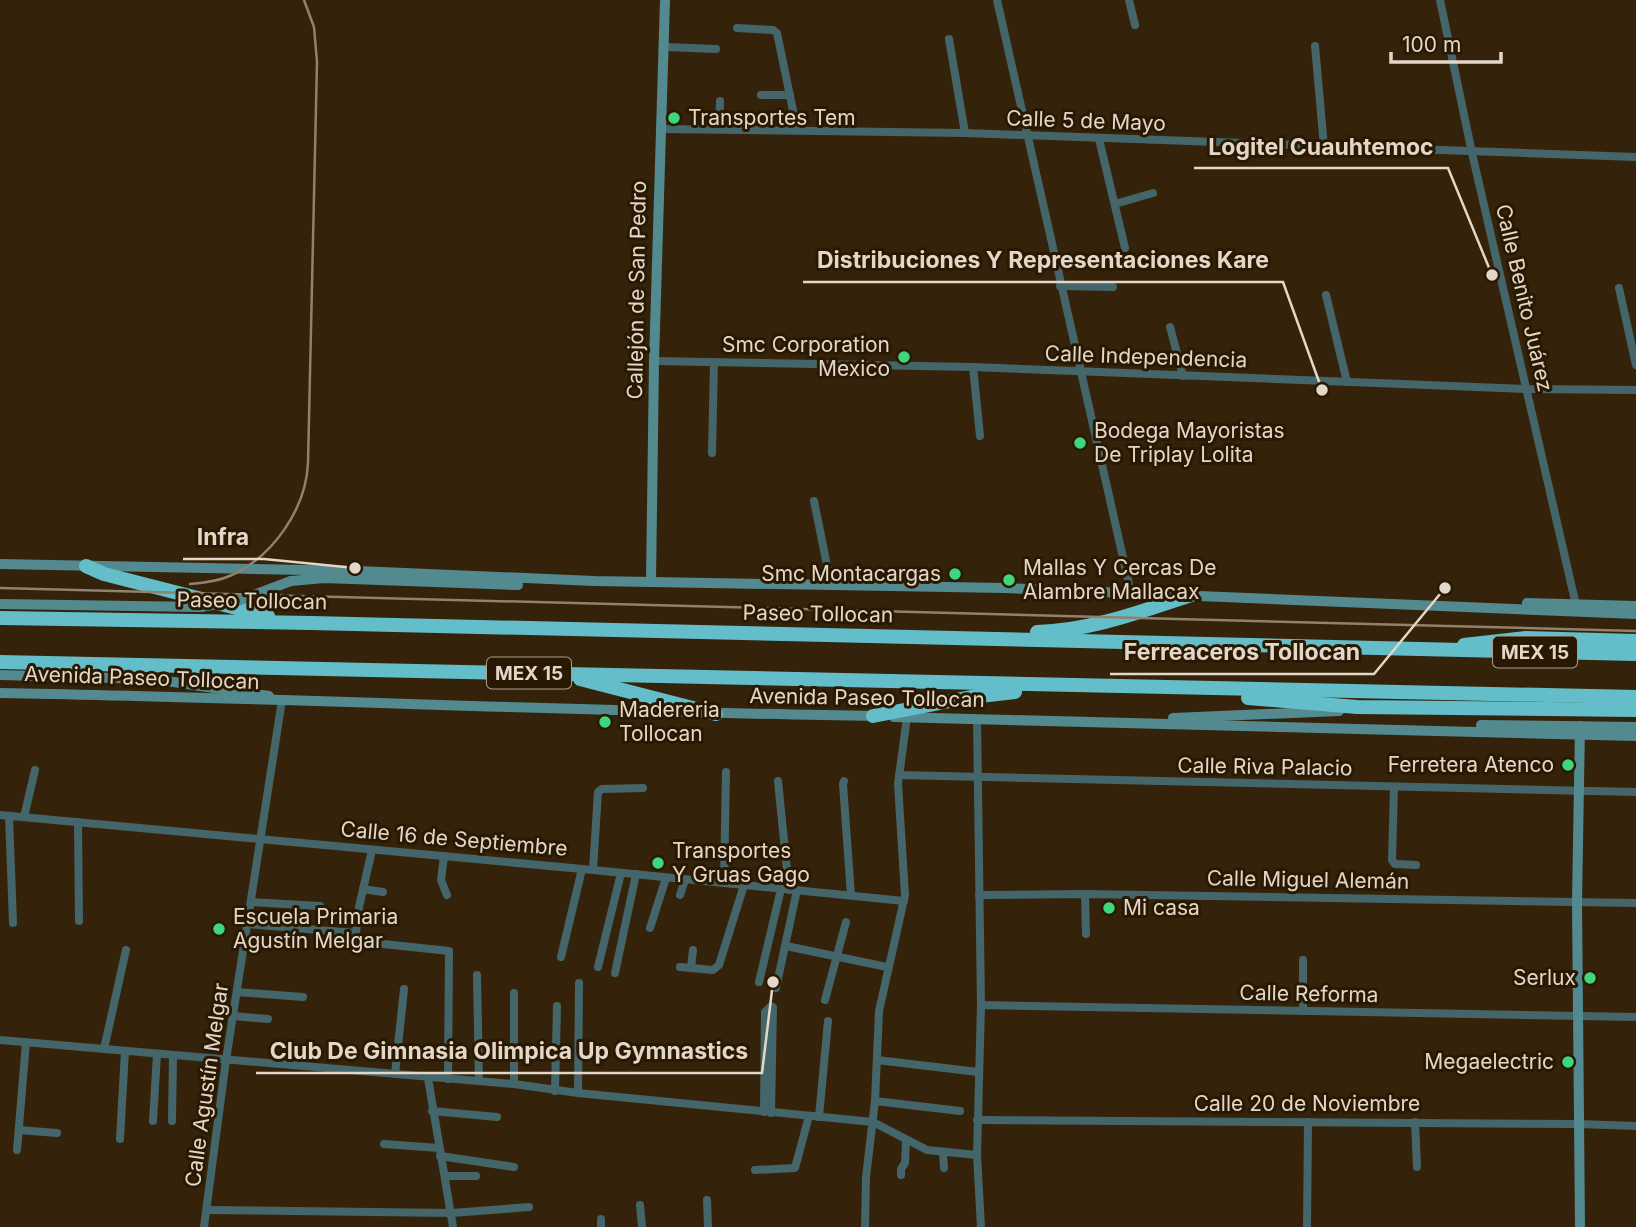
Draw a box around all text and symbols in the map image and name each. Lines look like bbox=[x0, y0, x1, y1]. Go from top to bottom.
scale bar bbox=[1391, 21, 1501, 65]
text: 100 m bbox=[1402, 32, 1461, 57]
place label: Transportes Tem bbox=[688, 105, 856, 130]
street label: Calle 5 de Mayo bbox=[1006, 105, 1166, 136]
marker: Transportes Tem bbox=[666, 110, 682, 126]
callout: Logitel Cuauhtemoc bbox=[1194, 124, 1448, 168]
text: Logitel Cuauhtemoc bbox=[1208, 133, 1434, 161]
street label: Callejón de San Pedro bbox=[622, 180, 651, 400]
street label: Calle Benito Juárez bbox=[1491, 202, 1558, 394]
callout: Distribuciones Y Representaciones Kare bbox=[803, 238, 1283, 282]
text: Distribuciones Y Representaciones Kare bbox=[817, 246, 1269, 274]
place label: Smc Corporation Mexico bbox=[722, 332, 890, 381]
street label: Calle Independencia bbox=[1044, 340, 1248, 373]
marker: Smc Corporation Mexico bbox=[896, 349, 912, 365]
place label: Bodega Mayoristas De Triplay Lolita bbox=[1094, 418, 1285, 467]
marker: Bodega Mayoristas De Triplay Lolita bbox=[1072, 435, 1088, 451]
callout: Infra bbox=[183, 515, 264, 559]
text: Infra bbox=[197, 523, 249, 551]
place label: Mallas Y Cercas De Alambre Mallacax bbox=[1023, 555, 1216, 604]
place label: Smc Montacargas bbox=[761, 561, 941, 586]
marker: Smc Montacargas bbox=[947, 566, 963, 582]
marker: Mallas Y Cercas De Alambre Mallacax bbox=[1001, 572, 1017, 588]
street label: Paseo Tollocan bbox=[176, 587, 328, 614]
street label: Paseo Tollocan bbox=[742, 600, 894, 627]
callout: Ferreaceros Tollocan bbox=[1110, 630, 1374, 674]
road number: MEX 15 bbox=[1493, 636, 1577, 667]
text: Ferreaceros Tollocan bbox=[1124, 638, 1360, 666]
road number: MEX 15 bbox=[487, 658, 571, 688]
street label: Avenida Paseo Tollocan bbox=[24, 661, 260, 694]
street label: Avenida Paseo Tollocan bbox=[749, 683, 985, 712]
place label: Madereria Tollocan bbox=[619, 697, 720, 746]
marker: Madereria Tollocan bbox=[597, 714, 613, 730]
street label: Calle Riva Palacio bbox=[1177, 752, 1353, 781]
place label: Ferretera Atenco bbox=[1388, 752, 1554, 777]
marker: Ferretera Atenco bbox=[1560, 757, 1576, 773]
street label: Calle 16 de Septiembre bbox=[340, 816, 569, 861]
place label: Transportes Y Gruas Gago bbox=[672, 838, 810, 887]
marker: Transportes Y Gruas Gago bbox=[650, 855, 666, 871]
street label: Calle Miguel Alemán bbox=[1207, 865, 1409, 894]
place label: Mi casa bbox=[1123, 895, 1200, 920]
marker: Mi casa bbox=[1101, 900, 1117, 916]
place label: Escuela Primaria Agustín Melgar bbox=[233, 904, 398, 953]
marker: Escuela Primaria Agustín Melgar bbox=[211, 921, 227, 937]
place label: Serlux bbox=[1513, 965, 1576, 990]
marker: Serlux bbox=[1582, 970, 1598, 986]
street label: Calle Reforma bbox=[1239, 980, 1379, 1007]
street label: Calle Agustín Melgar bbox=[180, 981, 233, 1188]
callout: Club De Gimnasia Olimpica Up Gymnastics bbox=[256, 1029, 762, 1073]
text: Club De Gimnasia Olimpica Up Gymnastics bbox=[270, 1037, 748, 1065]
place label: Megaelectric bbox=[1424, 1049, 1554, 1074]
marker: Megaelectric bbox=[1560, 1054, 1576, 1070]
street label: Calle 20 de Noviembre bbox=[1194, 1091, 1420, 1116]

